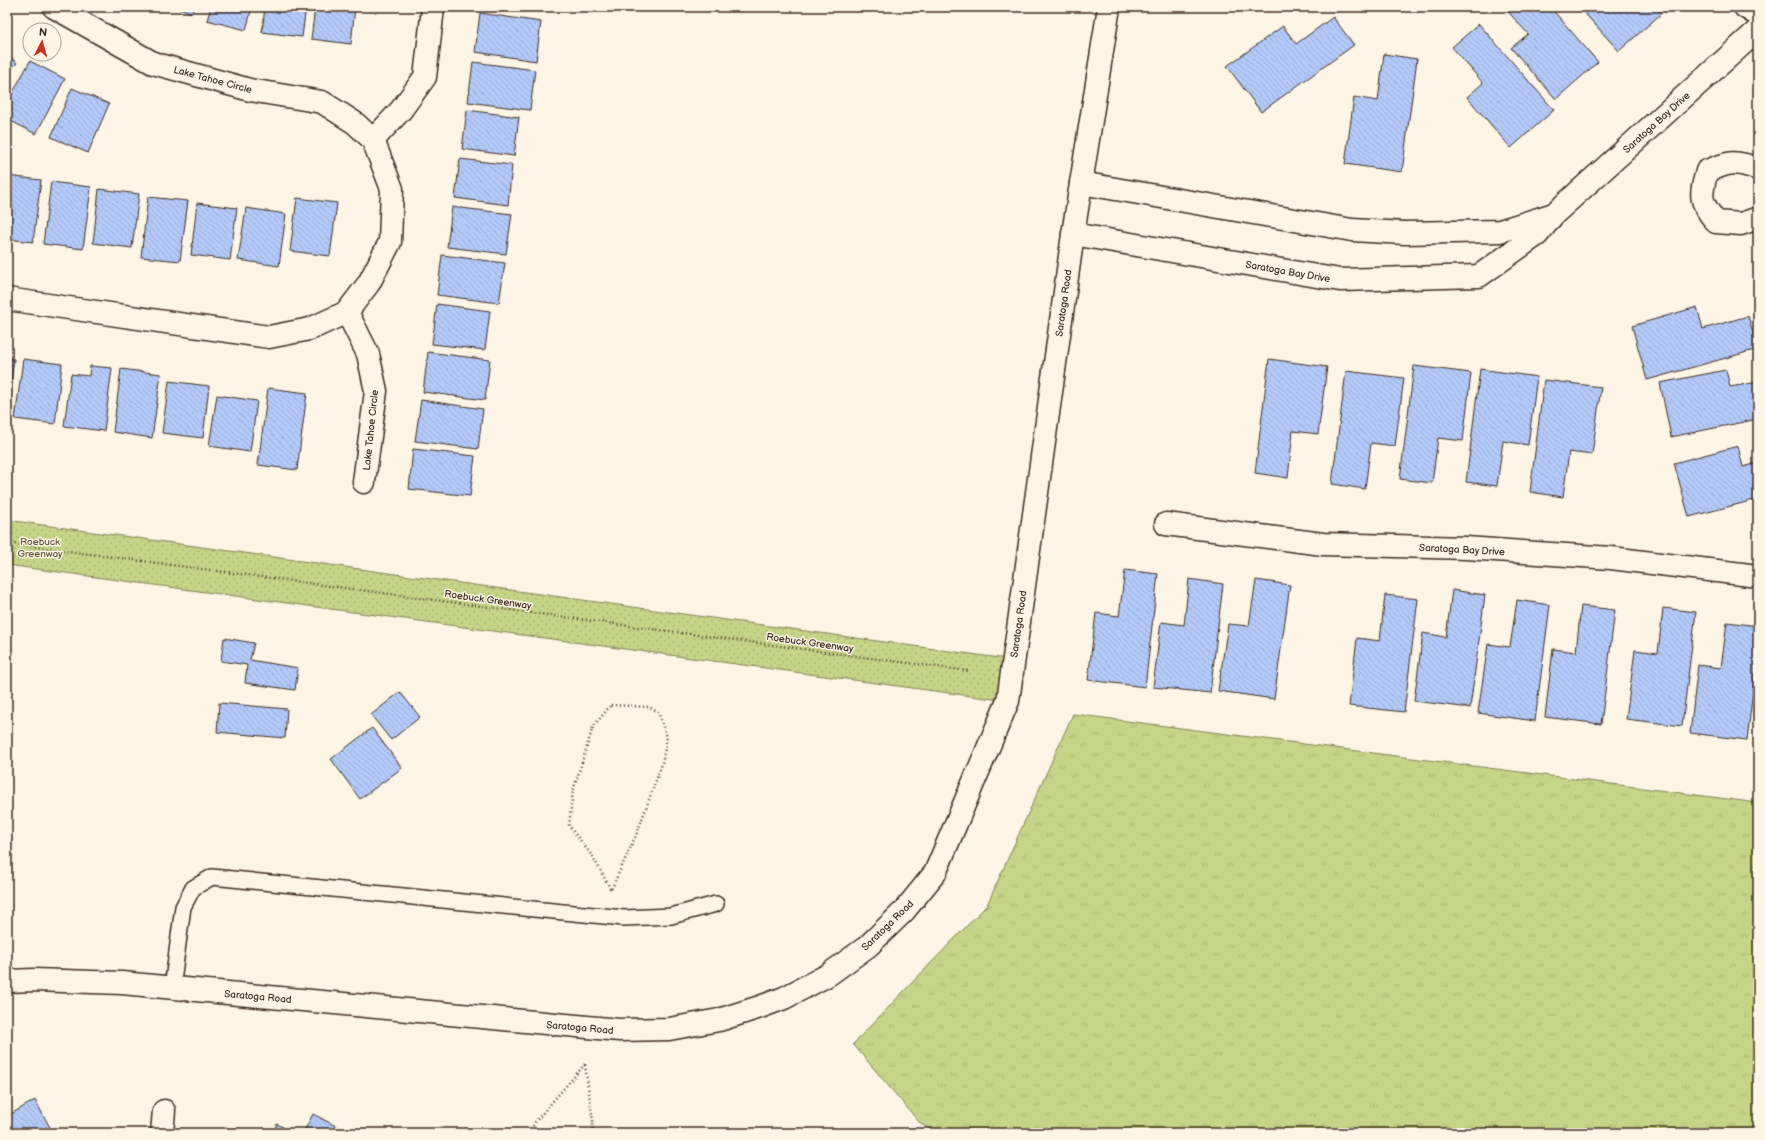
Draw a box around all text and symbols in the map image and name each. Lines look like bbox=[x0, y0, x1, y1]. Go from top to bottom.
north arrow bbox=[22, 22, 62, 62]
text: N bbox=[38, 26, 48, 39]
street label: Lake Tahoe Circle bbox=[172, 64, 253, 96]
street label: Saratoga Bay Drive bbox=[1621, 89, 1693, 156]
street label: Saratoga Bay Drive bbox=[1244, 259, 1331, 285]
street label: Saratoga Road bbox=[1053, 269, 1075, 337]
street label: Lake Tahoe Circle bbox=[361, 389, 381, 471]
park label: Roebuck Greenway bbox=[17, 536, 63, 560]
street label: Saratoga Bay Drive bbox=[1419, 542, 1505, 558]
street label: Roebuck Greenway bbox=[444, 588, 533, 612]
street label: Saratoga Road bbox=[1008, 590, 1030, 658]
street label: Roebuck Greenway bbox=[766, 631, 855, 655]
street label: Saratoga Road bbox=[859, 898, 916, 954]
street label: Saratoga Road bbox=[224, 988, 292, 1006]
street label: Saratoga Road bbox=[546, 1019, 614, 1037]

